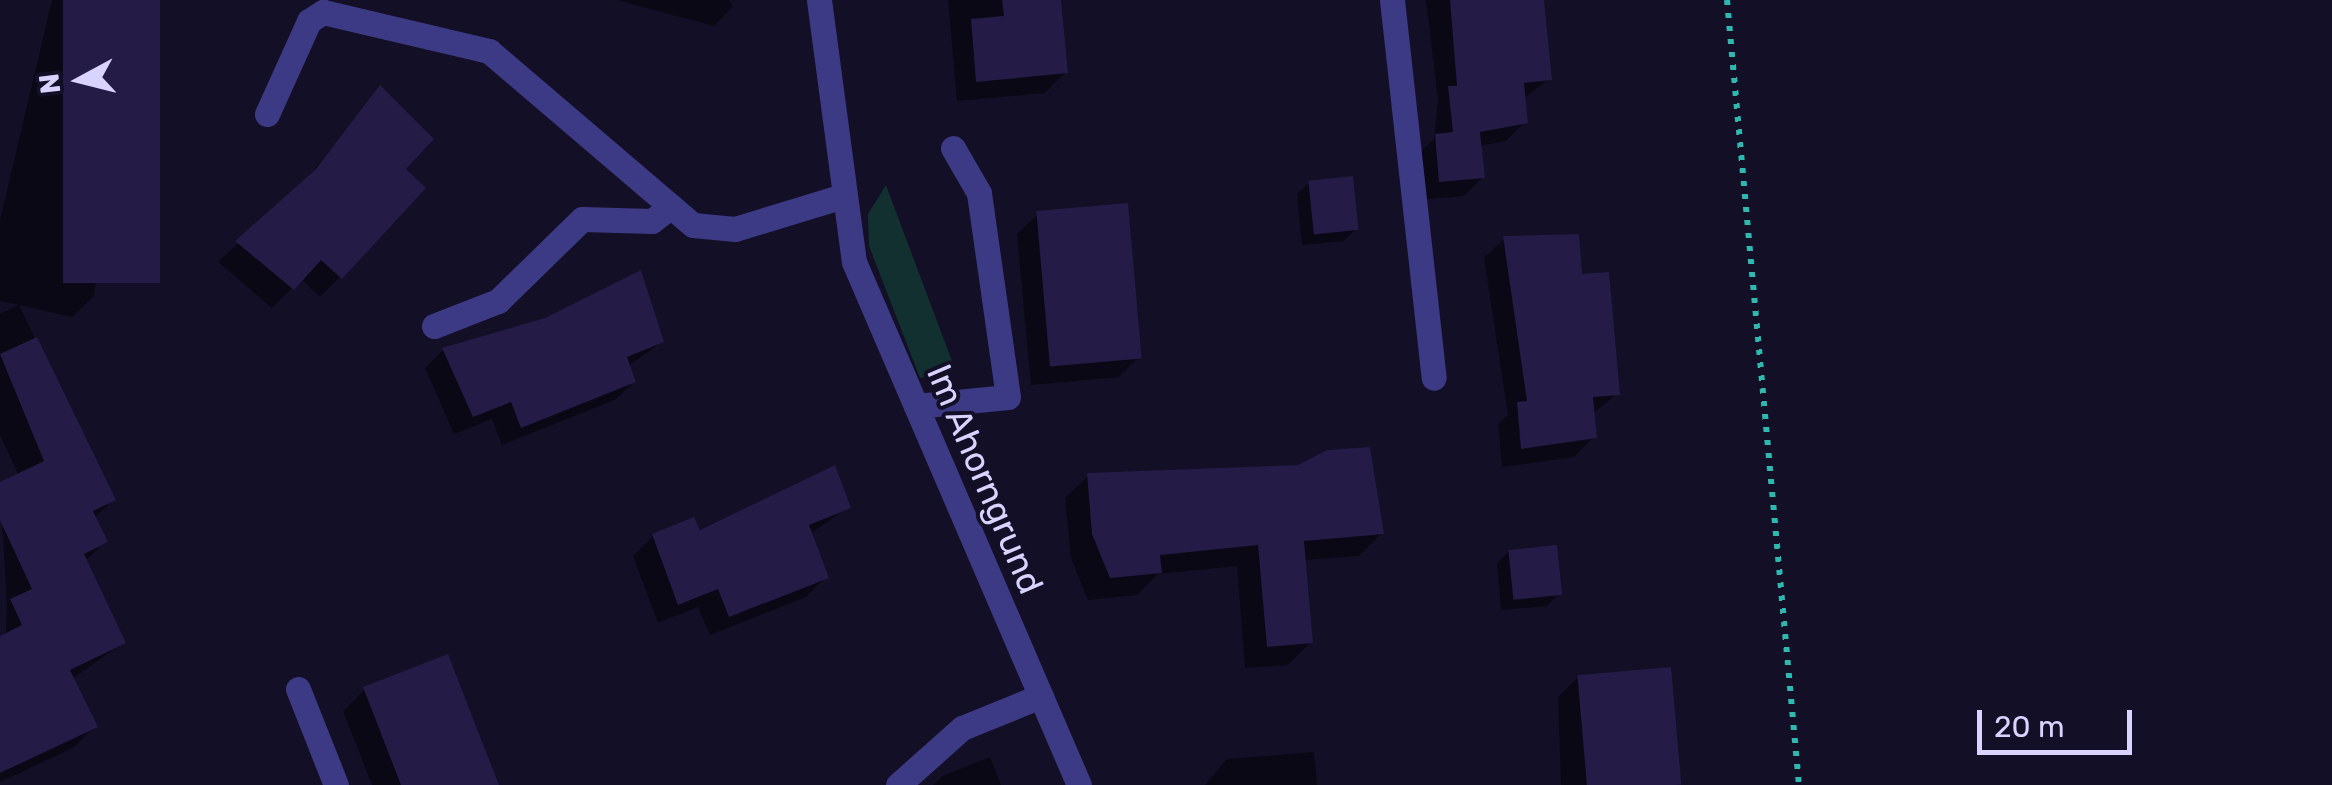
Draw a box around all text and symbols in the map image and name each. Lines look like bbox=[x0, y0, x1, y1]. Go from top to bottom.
north arrow bbox=[30, 30, 130, 130]
text: N bbox=[32, 72, 67, 96]
street label: Im Ahorngrund bbox=[918, 358, 1052, 600]
scale bar bbox=[1982, 690, 2137, 752]
text: 20 m bbox=[1994, 709, 2065, 745]

